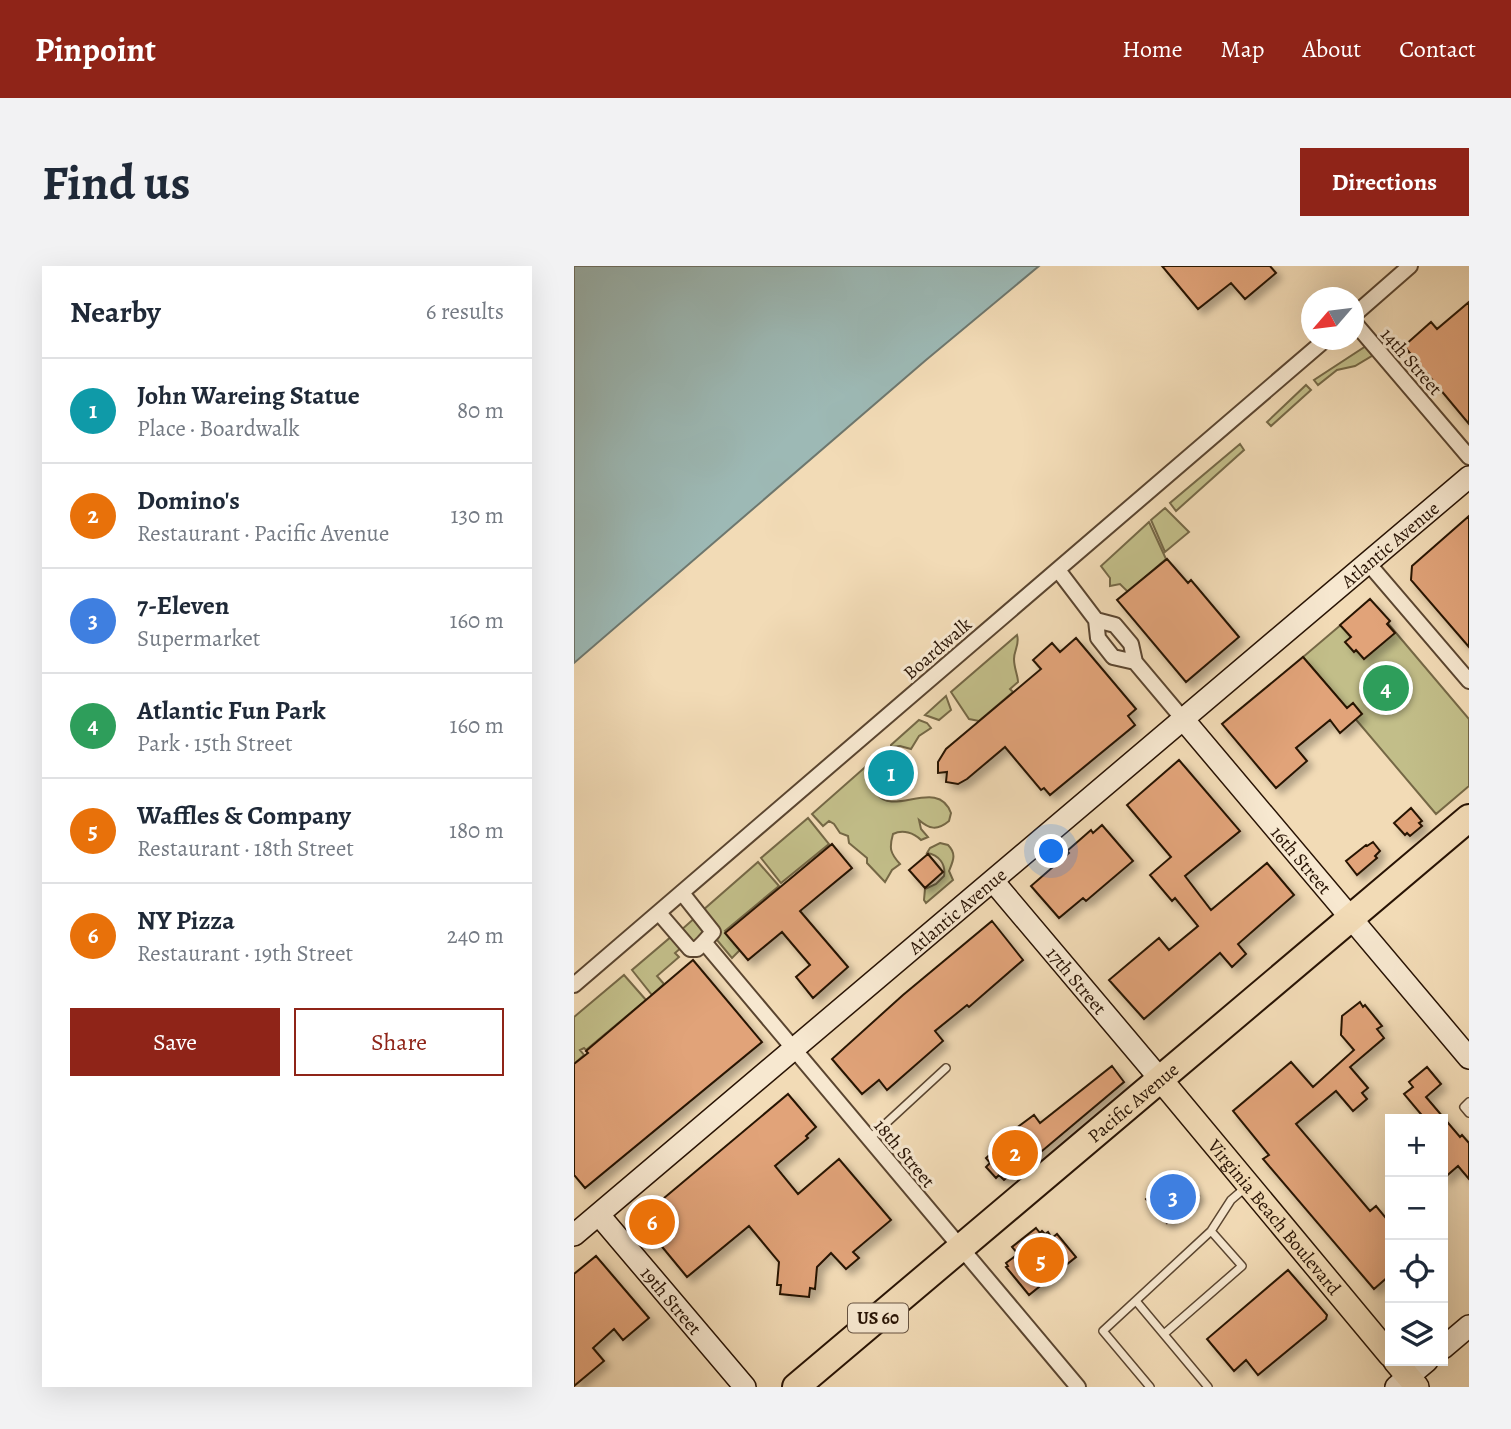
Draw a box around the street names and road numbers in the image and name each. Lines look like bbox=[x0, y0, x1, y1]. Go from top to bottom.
street label: 14th Street bbox=[1375, 322, 1448, 401]
street label: Atlantic Avenue bbox=[1335, 496, 1445, 595]
street label: Boardwalk bbox=[898, 611, 978, 686]
street label: 16th Street bbox=[1264, 820, 1337, 900]
street label: Atlantic Avenue bbox=[902, 862, 1012, 961]
street label: 17th Street bbox=[1040, 941, 1112, 1020]
street label: Pacific Avenue bbox=[1082, 1057, 1185, 1149]
street label: 18th Street bbox=[868, 1114, 941, 1194]
street label: Virginia Beach Boulevard bbox=[1201, 1133, 1347, 1302]
street label: 19th Street bbox=[634, 1261, 707, 1341]
road number: US 60 bbox=[848, 1303, 908, 1332]

